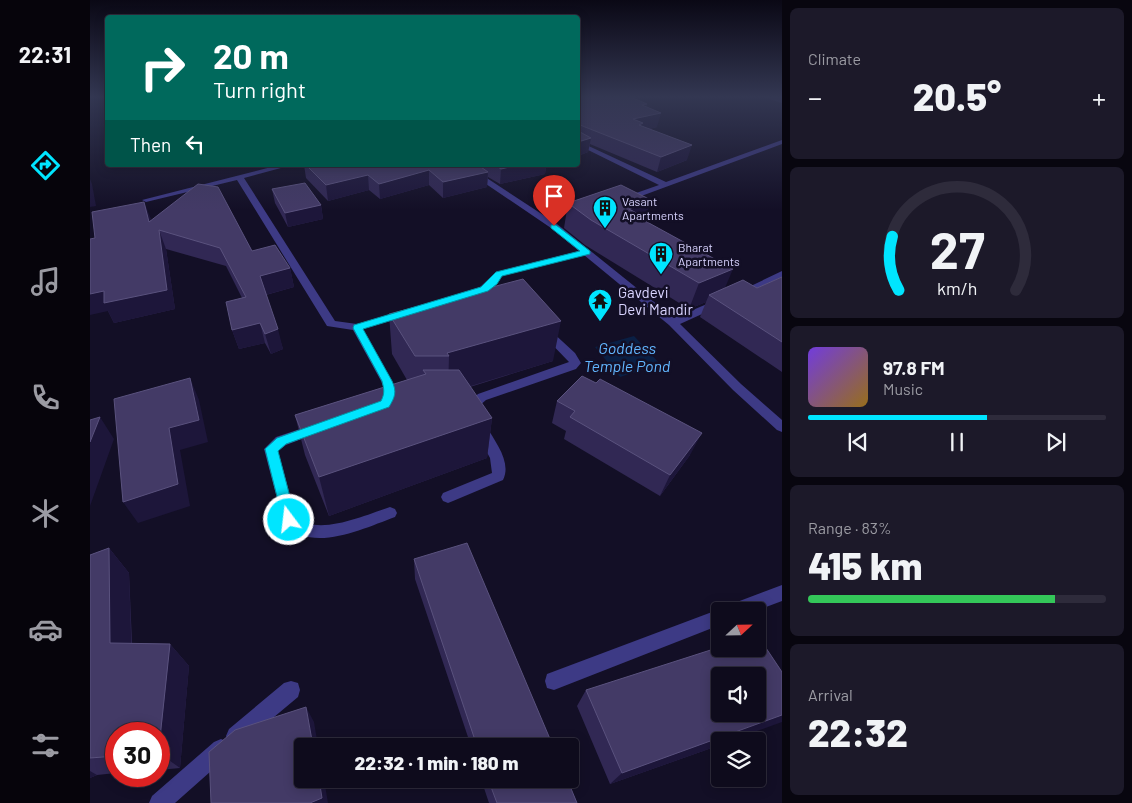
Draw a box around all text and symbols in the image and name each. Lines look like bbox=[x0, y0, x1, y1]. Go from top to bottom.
text: 20 m bbox=[213, 34, 289, 76]
icon: right bbox=[130, 35, 195, 100]
text: 22:31 bbox=[19, 41, 71, 67]
text: Climate bbox=[808, 49, 861, 68]
text: 20.5° bbox=[913, 73, 1001, 119]
text: Turn right bbox=[213, 76, 306, 102]
text: − bbox=[808, 80, 822, 114]
text: + bbox=[1092, 80, 1106, 114]
icon: left bbox=[181, 130, 209, 158]
text: Then bbox=[130, 133, 171, 156]
icon: directions bbox=[28, 148, 63, 183]
pin bbox=[533, 175, 575, 226]
icon: arrive bbox=[540, 182, 568, 210]
place label: Vasant Apartments bbox=[622, 194, 684, 222]
building icon: Vasant Apartments bbox=[592, 195, 618, 229]
text: 27 bbox=[930, 217, 985, 279]
place label: Bharat Apartments bbox=[678, 240, 740, 268]
building icon: Bharat Apartments bbox=[648, 241, 674, 275]
icon: music bbox=[28, 264, 63, 299]
text: km/h bbox=[937, 277, 977, 299]
place label: Gavdevi Devi Mandir bbox=[618, 283, 693, 318]
temple icon: Gavdevi Devi Mandir bbox=[587, 288, 613, 322]
water label: Goddess Temple Pond bbox=[584, 338, 671, 375]
text: 97.8 FM bbox=[883, 356, 945, 379]
text: Music bbox=[883, 379, 923, 398]
icon: phone bbox=[28, 380, 63, 415]
icon: previous bbox=[844, 428, 872, 456]
icon: pause bbox=[943, 428, 971, 456]
icon: next bbox=[1042, 428, 1070, 456]
position arrow bbox=[262, 493, 314, 545]
icon: climate bbox=[28, 496, 63, 531]
text: Range · 83% bbox=[808, 518, 892, 537]
text: 415 km bbox=[808, 542, 923, 588]
north arrow bbox=[711, 602, 766, 658]
map controls bbox=[711, 602, 766, 787]
icon: car bbox=[28, 612, 63, 647]
button: sound bbox=[711, 667, 766, 722]
text: Arrival bbox=[808, 685, 853, 704]
text: 22:32 bbox=[808, 709, 908, 755]
speed limit sign: 30 bbox=[105, 722, 170, 787]
icon: filters bbox=[28, 728, 63, 763]
button: layers bbox=[711, 732, 766, 787]
text: 22:32 · 1 min · 180 m bbox=[355, 751, 518, 774]

